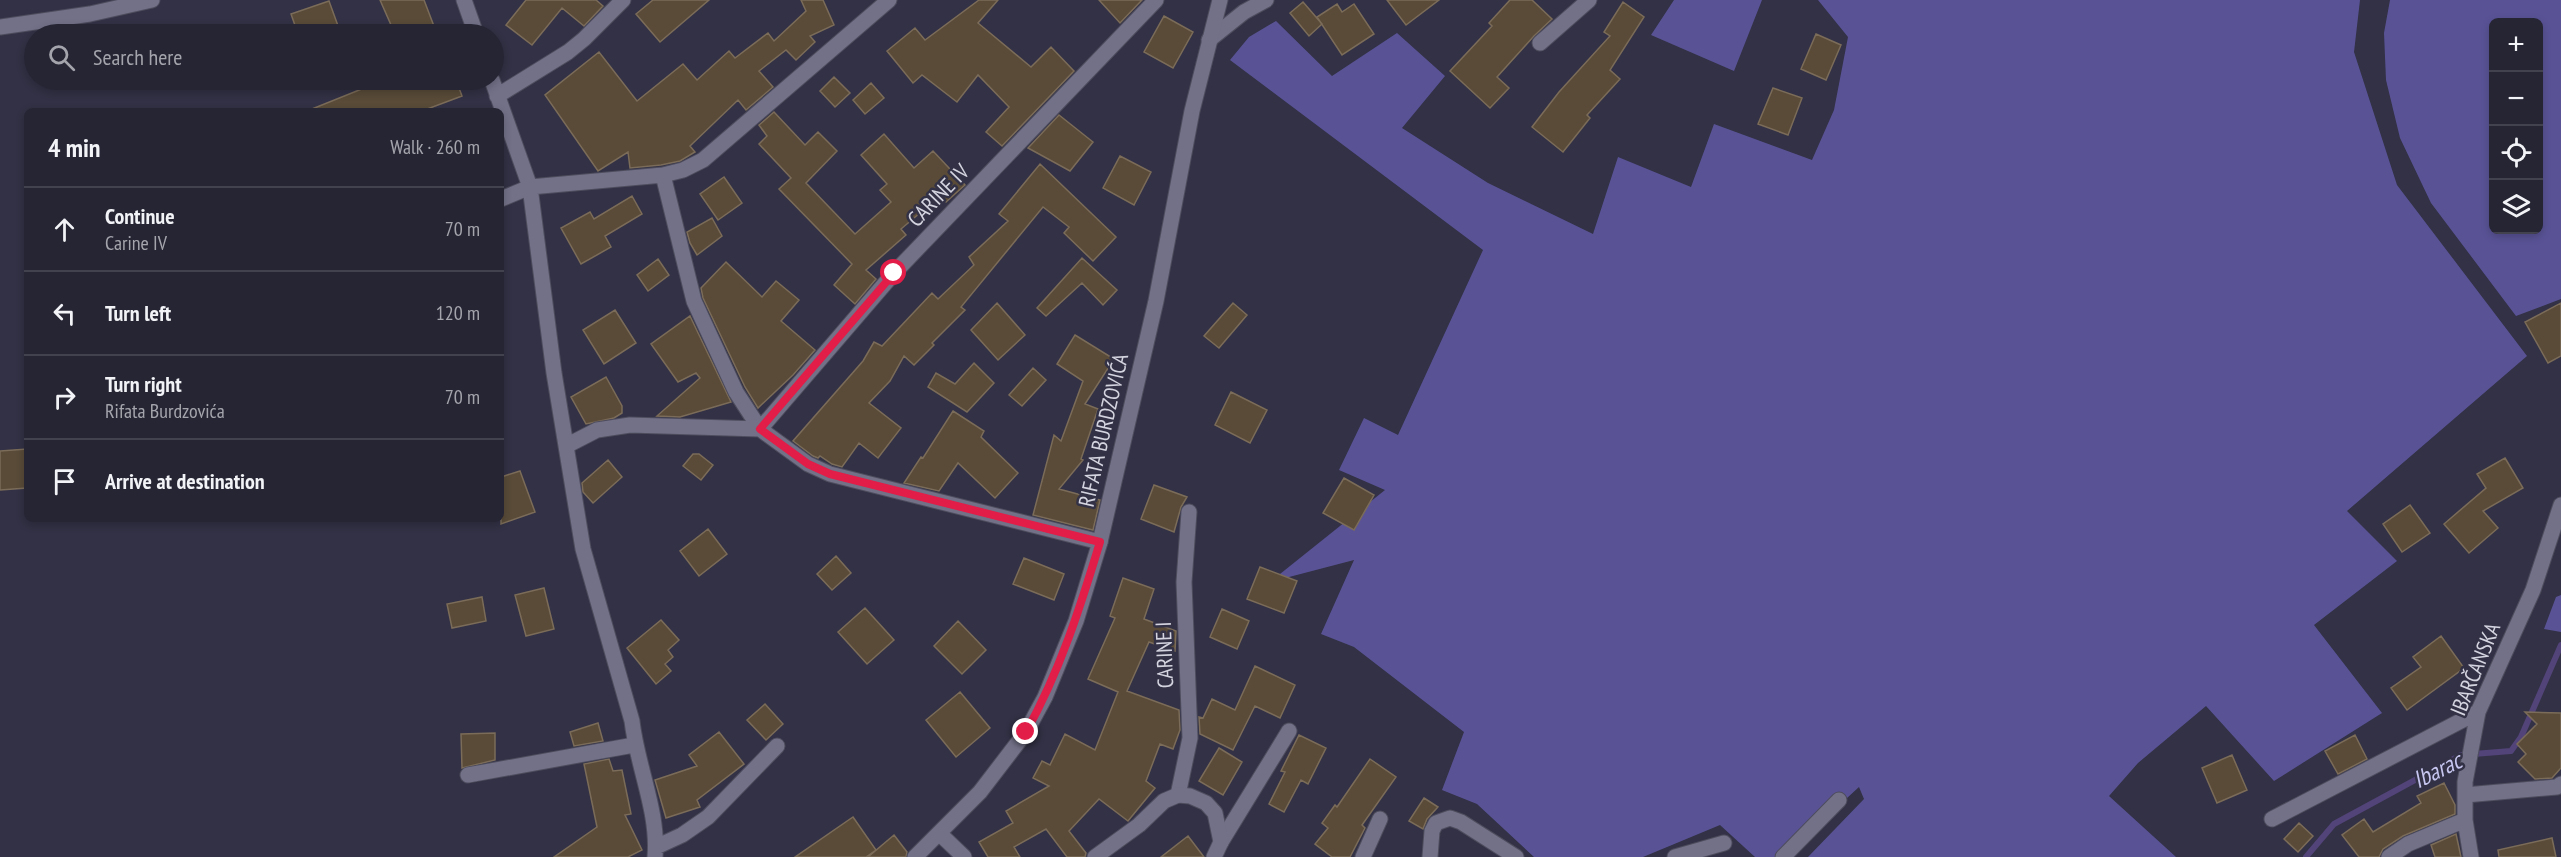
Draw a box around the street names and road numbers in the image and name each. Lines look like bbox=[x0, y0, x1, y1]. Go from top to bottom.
street label: CARINE IV bbox=[901, 157, 975, 232]
street label: RIFATA BURDZOVIĆA bbox=[1072, 350, 1134, 509]
street label: IBARČANSKA bbox=[2444, 618, 2507, 720]
street label: CARINE I bbox=[1149, 621, 1179, 689]

